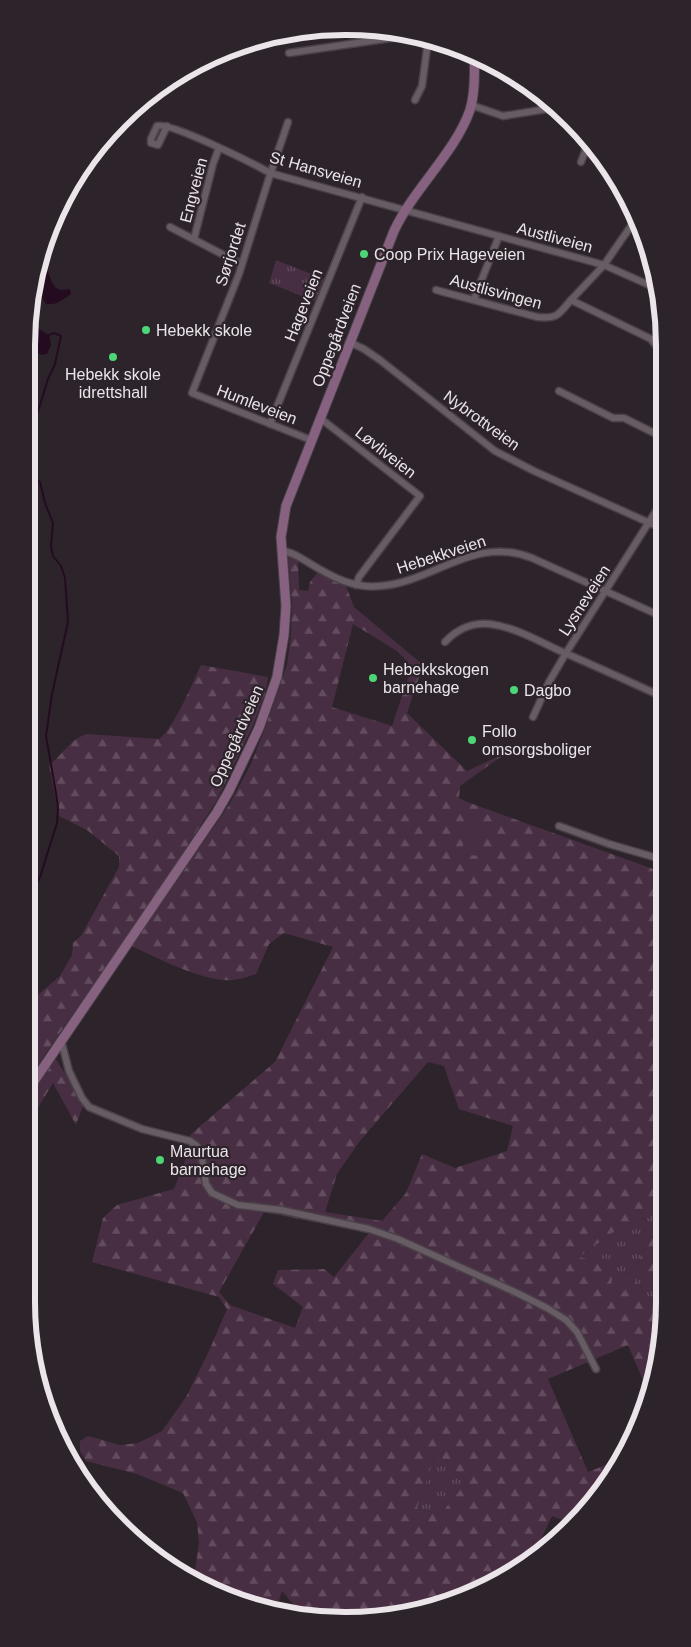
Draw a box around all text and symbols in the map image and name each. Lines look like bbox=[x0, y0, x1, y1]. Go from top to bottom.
street label: St Hansveien bbox=[268, 148, 364, 191]
street label: Engveien bbox=[177, 156, 210, 225]
street label: Austliveien bbox=[515, 219, 594, 256]
street label: Sørjordet bbox=[212, 220, 249, 288]
place label: Coop Prix Hageveien bbox=[374, 246, 525, 263]
marker: Coop Prix Hageveien bbox=[358, 248, 370, 260]
street label: Hageveien bbox=[281, 267, 326, 344]
street label: Austlisvingen bbox=[448, 271, 544, 312]
street label: Oppegårdveien bbox=[309, 281, 364, 389]
place label: Hebekk skole bbox=[156, 322, 252, 339]
marker: Hebekk skole bbox=[140, 324, 152, 336]
marker: Hebekk skole idrettshall bbox=[107, 351, 119, 363]
place label: Hebekk skole idrettshall bbox=[65, 366, 161, 401]
street label: Humleveien bbox=[214, 381, 299, 428]
street label: Nybrottveien bbox=[440, 387, 523, 454]
street label: Løvliveien bbox=[352, 424, 419, 481]
street label: Hebekkveien bbox=[395, 532, 488, 577]
street label: Lysneveien bbox=[555, 562, 613, 639]
place label: Hebekkskogen barnehage bbox=[383, 661, 489, 696]
marker: Hebekkskogen barnehage bbox=[367, 672, 379, 684]
place label: Dagbo bbox=[524, 682, 571, 699]
street label: Oppegårdveien bbox=[206, 683, 266, 790]
marker: Dagbo bbox=[508, 684, 520, 696]
place label: Follo omsorgsboliger bbox=[482, 723, 592, 758]
marker: Follo omsorgsboliger bbox=[466, 734, 478, 746]
place label: Maurtua barnehage bbox=[170, 1143, 247, 1178]
marker: Maurtua barnehage bbox=[154, 1154, 166, 1166]

